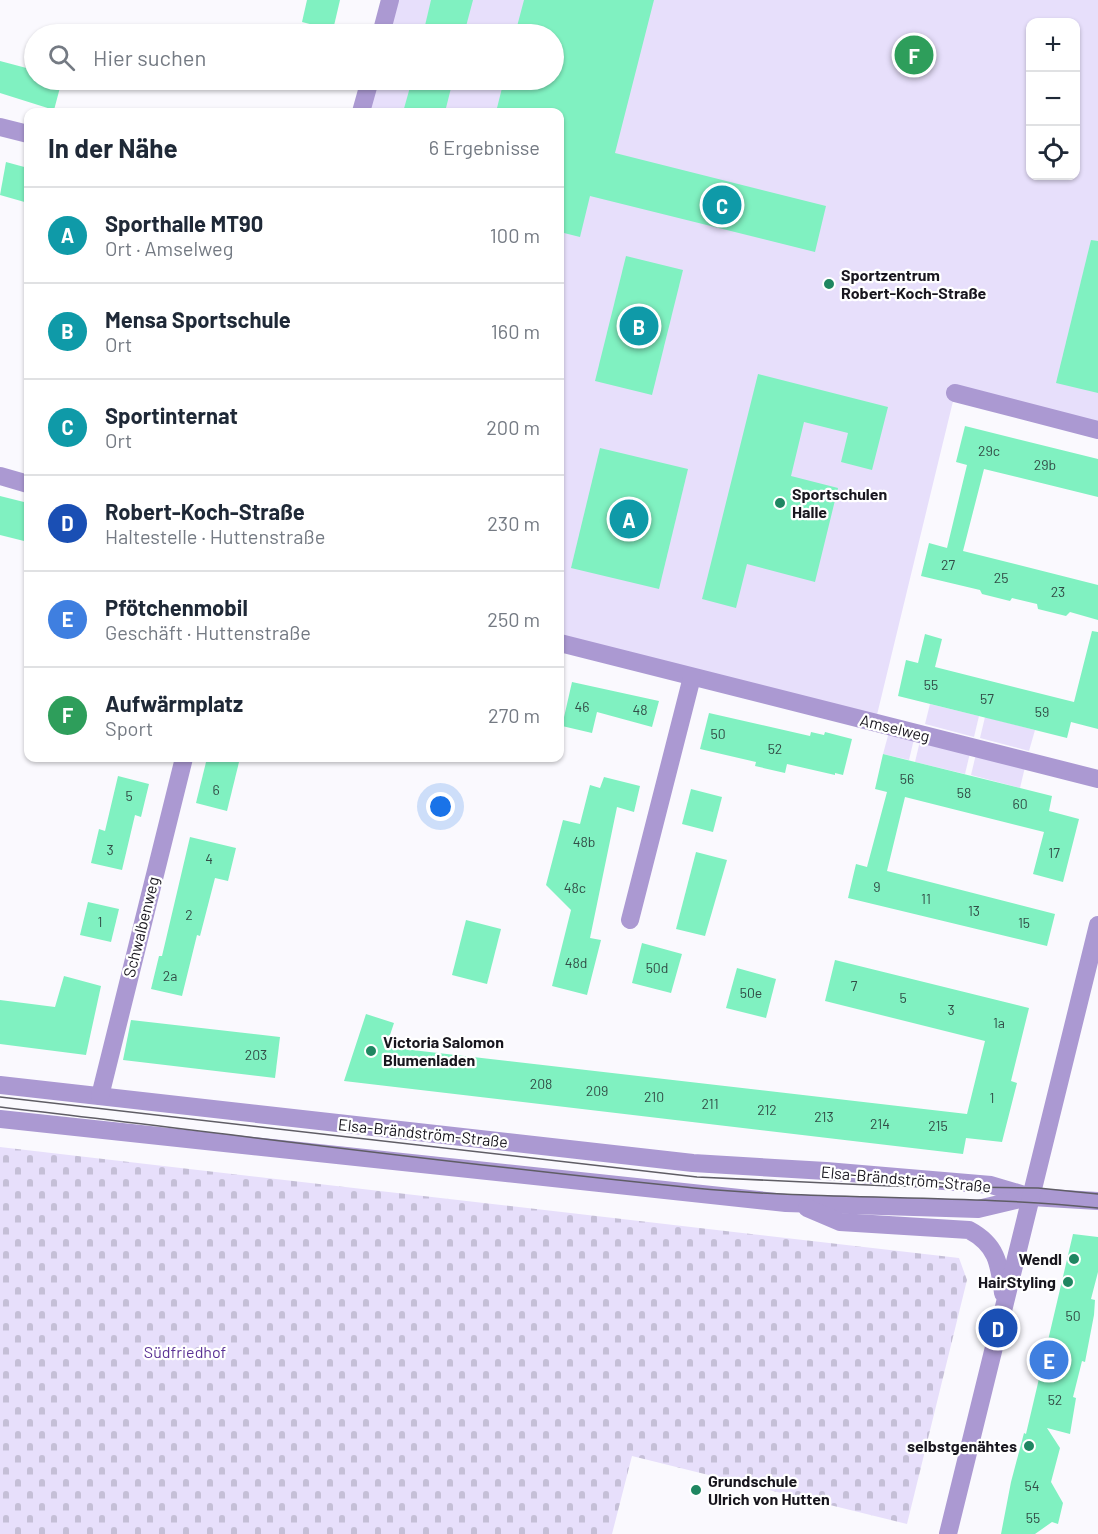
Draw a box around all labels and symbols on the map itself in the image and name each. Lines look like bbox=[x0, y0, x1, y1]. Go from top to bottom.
pin: F bbox=[894, 32, 934, 78]
pin: C bbox=[702, 182, 742, 228]
place label: Sportzentrum Robert-Koch-Straße bbox=[841, 265, 987, 302]
marker: Sportzentrum Robert-Koch-Straße bbox=[822, 277, 836, 291]
pin: B bbox=[620, 304, 658, 348]
house number: 29c bbox=[978, 442, 1000, 459]
house number: 29b bbox=[1034, 456, 1056, 473]
place label: Sportschulen Halle bbox=[792, 484, 887, 521]
pin: A bbox=[610, 496, 648, 542]
marker: Sportschulen Halle bbox=[773, 496, 787, 510]
house number: 27 bbox=[941, 556, 955, 573]
house number: 25 bbox=[994, 569, 1008, 586]
house number: 23 bbox=[1051, 583, 1065, 600]
house number: 55 bbox=[924, 676, 938, 693]
house number: 57 bbox=[980, 690, 994, 707]
house number: 46 bbox=[575, 698, 589, 715]
house number: 48 bbox=[632, 701, 648, 718]
house number: 59 bbox=[1035, 703, 1049, 720]
street label: Amselweg bbox=[858, 710, 932, 745]
house number: 50 bbox=[710, 725, 726, 742]
house number: 52 bbox=[768, 740, 782, 757]
house number: 56 bbox=[900, 770, 914, 787]
house number: 6 bbox=[212, 781, 220, 798]
house number: 58 bbox=[957, 784, 971, 801]
house number: 5 bbox=[125, 787, 133, 804]
your location bbox=[426, 792, 455, 821]
house number: 60 bbox=[1012, 795, 1028, 812]
house number: 48b bbox=[573, 833, 595, 850]
house number: 3 bbox=[106, 841, 114, 858]
house number: 17 bbox=[1048, 844, 1060, 861]
house number: 4 bbox=[205, 850, 213, 867]
street label: Schwalbenweg bbox=[119, 874, 162, 979]
house number: 9 bbox=[873, 878, 881, 895]
house number: 48c bbox=[564, 879, 586, 896]
house number: 11 bbox=[921, 890, 931, 907]
house number: 13 bbox=[968, 902, 980, 919]
house number: 2 bbox=[185, 906, 193, 923]
house number: 1 bbox=[98, 913, 102, 930]
house number: 15 bbox=[1018, 914, 1030, 931]
house number: 48d bbox=[565, 954, 587, 971]
house number: 50d bbox=[646, 959, 668, 976]
house number: 2a bbox=[163, 967, 177, 984]
house number: 7 bbox=[851, 977, 858, 994]
house number: 50e bbox=[740, 984, 762, 1001]
house number: 5 bbox=[899, 989, 907, 1006]
house number: 3 bbox=[947, 1001, 955, 1018]
house number: 1a bbox=[993, 1014, 1005, 1031]
place label: Victoria Salomon Blumenladen bbox=[383, 1032, 504, 1069]
marker: Victoria Salomon Blumenladen bbox=[364, 1044, 378, 1058]
house number: 203 bbox=[245, 1046, 267, 1063]
house number: 208 bbox=[530, 1075, 552, 1092]
house number: 209 bbox=[586, 1082, 608, 1099]
house number: 210 bbox=[644, 1088, 664, 1105]
house number: 1 bbox=[990, 1089, 994, 1106]
house number: 211 bbox=[701, 1095, 719, 1112]
house number: 212 bbox=[757, 1101, 777, 1118]
house number: 213 bbox=[814, 1108, 834, 1125]
street label: Elsa-Brändström-Straße bbox=[337, 1114, 509, 1151]
house number: 214 bbox=[870, 1115, 890, 1132]
house number: 215 bbox=[928, 1117, 948, 1134]
street label: Elsa-Brändström-Straße bbox=[820, 1162, 992, 1195]
place label: Wendl bbox=[1019, 1249, 1062, 1268]
marker: Wendl bbox=[1067, 1252, 1081, 1266]
place label: HairStyling bbox=[978, 1272, 1056, 1291]
marker: HairStyling bbox=[1061, 1275, 1075, 1289]
pin: D bbox=[978, 1306, 1018, 1350]
house number: 50 bbox=[1065, 1307, 1081, 1324]
pin: E bbox=[1030, 1338, 1068, 1382]
park label: Südfriedhof bbox=[144, 1342, 227, 1361]
house number: 52 bbox=[1048, 1391, 1062, 1408]
place label: selbstgenähtes bbox=[907, 1436, 1017, 1455]
marker: selbstgenähtes bbox=[1022, 1439, 1036, 1453]
place label: Grundschule Ulrich von Hutten bbox=[708, 1471, 830, 1508]
house number: 54 bbox=[1025, 1477, 1039, 1494]
marker: Grundschule Ulrich von Hutten bbox=[689, 1483, 703, 1497]
house number: 55 bbox=[1026, 1509, 1040, 1526]

